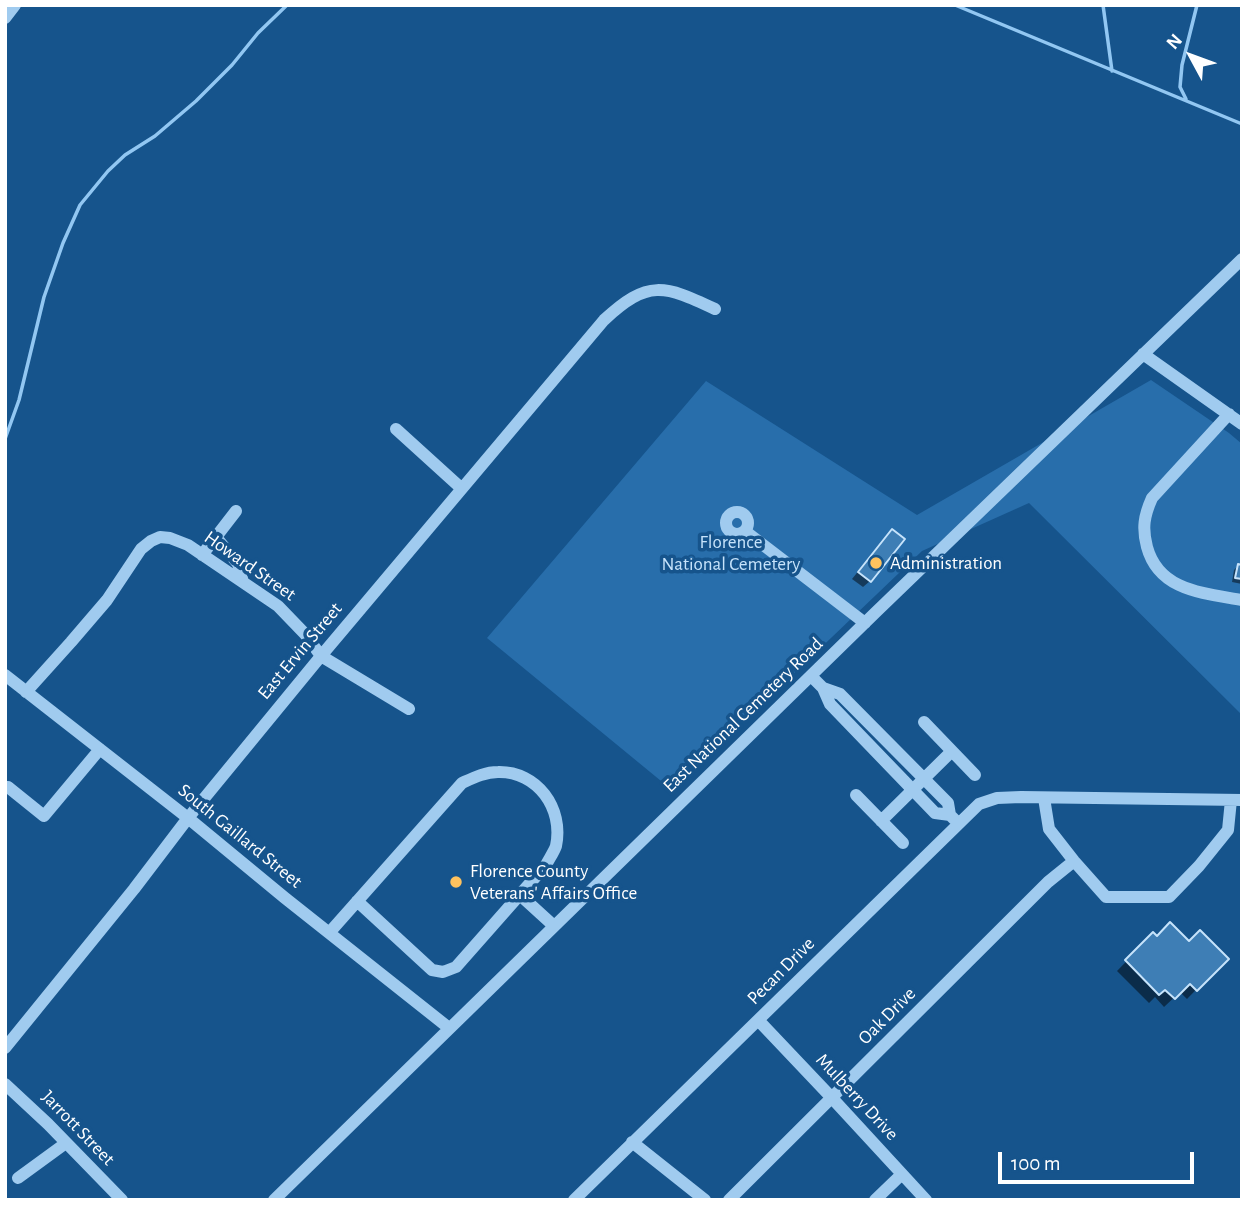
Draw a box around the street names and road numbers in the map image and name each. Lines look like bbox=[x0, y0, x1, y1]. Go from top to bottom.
street label: Howard Street bbox=[200, 526, 300, 606]
street label: East Ervin Street bbox=[253, 598, 347, 704]
street label: East National Cemetery Road bbox=[658, 633, 828, 797]
street label: South Gaillard Street bbox=[173, 779, 307, 893]
street label: Pecan Drive bbox=[743, 933, 819, 1009]
street label: Oak Drive bbox=[853, 982, 921, 1050]
street label: Mulberry Drive bbox=[811, 1049, 903, 1145]
street label: Jarrott Street bbox=[37, 1086, 119, 1170]

